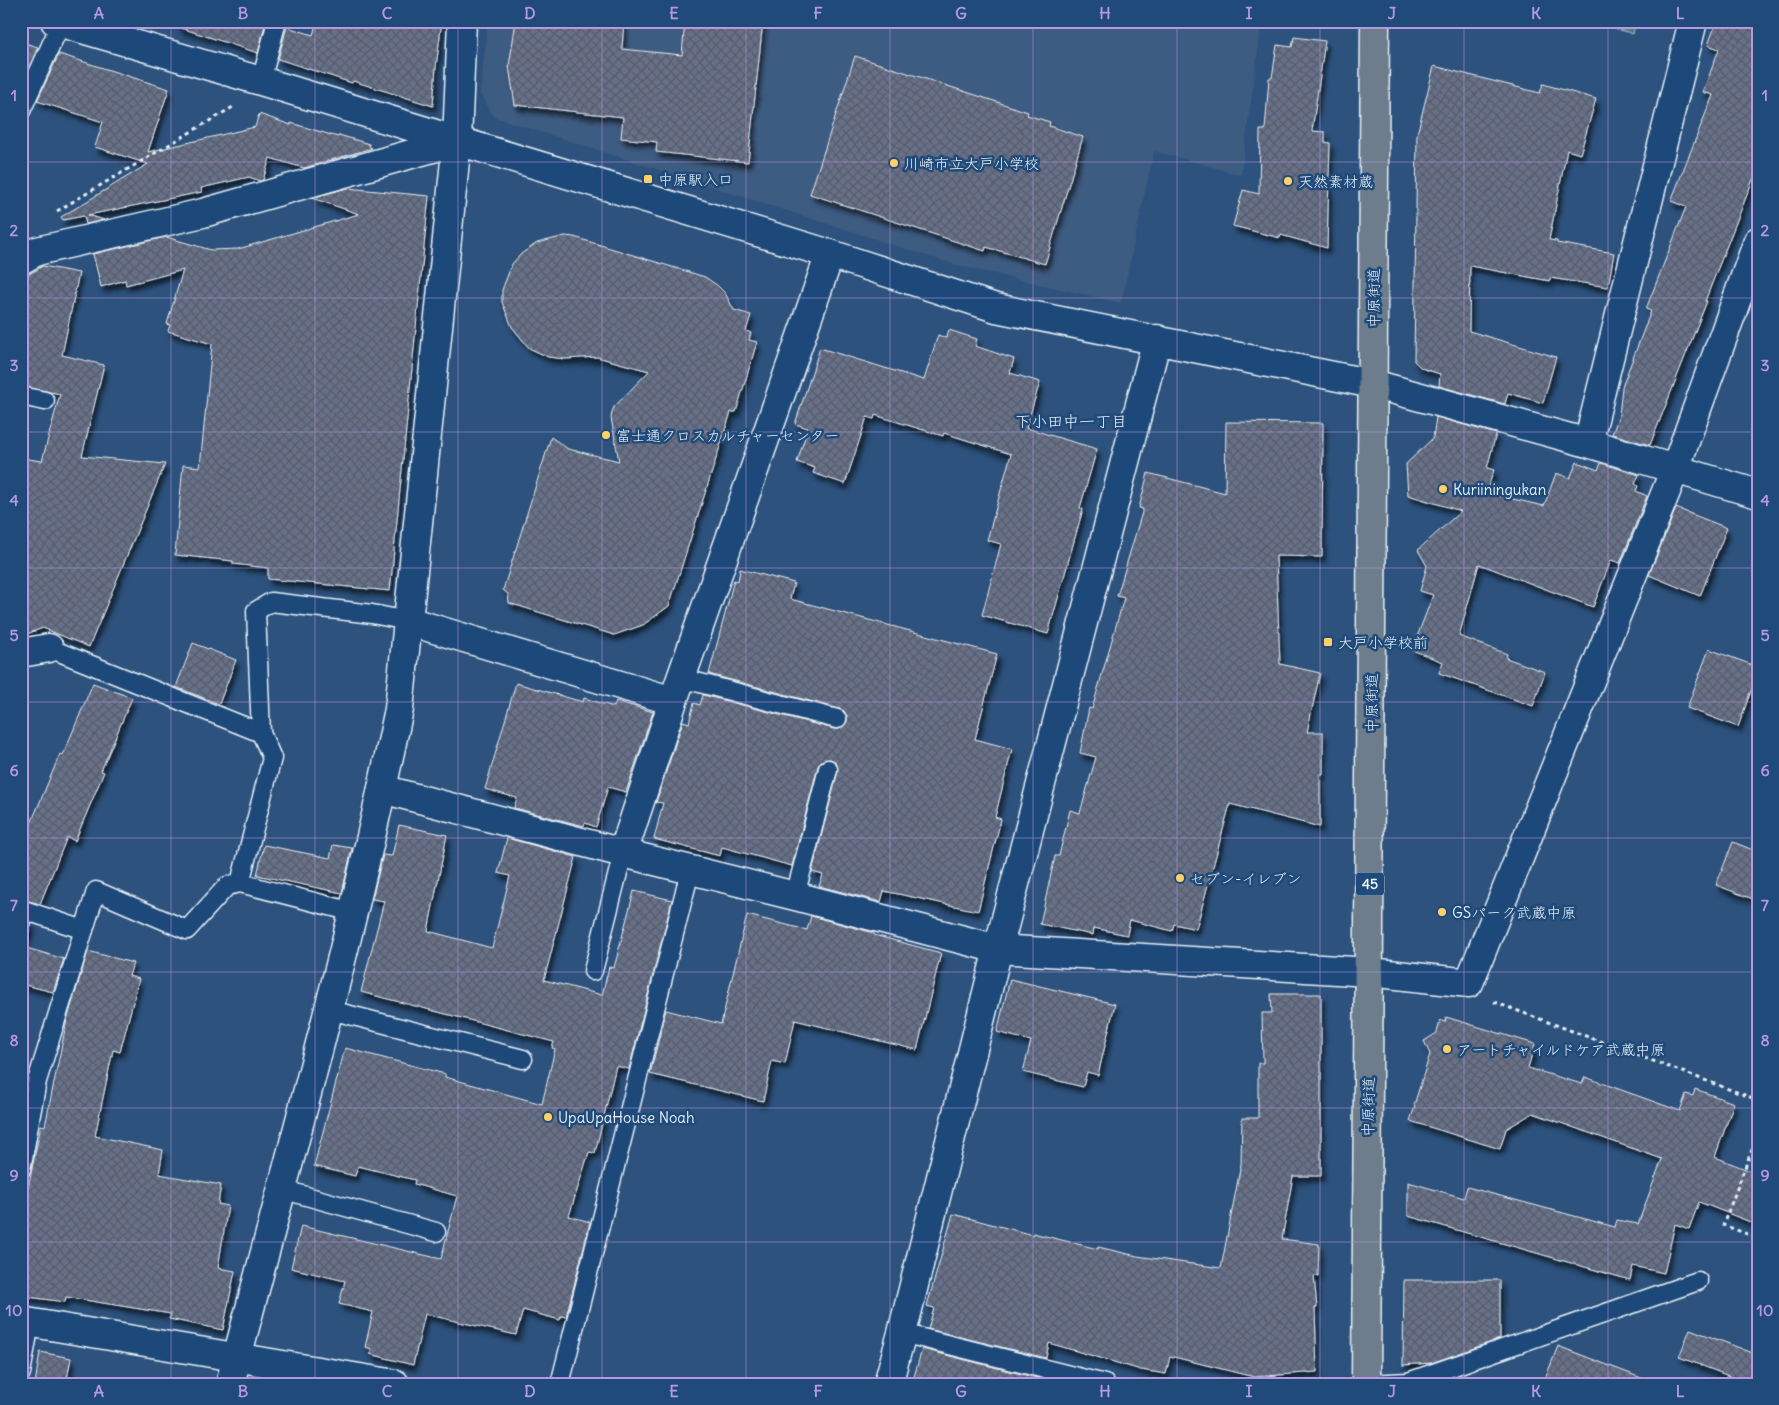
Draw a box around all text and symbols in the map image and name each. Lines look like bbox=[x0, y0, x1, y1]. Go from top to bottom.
text: A bbox=[94, 3, 104, 23]
text: B bbox=[238, 3, 249, 23]
text: C bbox=[382, 3, 393, 23]
text: D bbox=[524, 3, 536, 23]
text: E bbox=[669, 3, 679, 23]
text: F bbox=[813, 3, 823, 23]
text: G bbox=[955, 3, 967, 23]
text: H bbox=[1099, 3, 1111, 23]
text: I bbox=[1246, 3, 1253, 23]
text: J bbox=[1388, 3, 1397, 23]
text: K bbox=[1531, 3, 1541, 23]
text: L bbox=[1676, 3, 1685, 23]
text: 1 bbox=[11, 85, 17, 105]
text: 1 bbox=[1762, 85, 1768, 105]
place label: 川崎市立大戸小学校 bbox=[904, 154, 1039, 173]
marker: 川崎市立大戸小学校 bbox=[888, 157, 900, 169]
place label: 中原駅入口 bbox=[658, 170, 733, 189]
place label: 天然素材蔵 bbox=[1298, 172, 1373, 191]
marker: 中原駅入口 bbox=[642, 173, 654, 185]
marker: 天然素材蔵 bbox=[1282, 175, 1294, 187]
text: 2 bbox=[10, 220, 19, 240]
text: 2 bbox=[1761, 220, 1770, 240]
street label: 中原街道 bbox=[1364, 268, 1383, 328]
text: 3 bbox=[9, 355, 19, 375]
text: 3 bbox=[1760, 355, 1770, 375]
district label: 下小田中一丁目 bbox=[1015, 411, 1127, 431]
place label: 富士通クロスカルチャーセンター bbox=[616, 426, 840, 445]
marker: 富士通クロスカルチャーセンター bbox=[600, 429, 612, 441]
place label: Kuriiningukan bbox=[1453, 480, 1547, 499]
marker: Kuriiningukan bbox=[1437, 483, 1449, 495]
text: 4 bbox=[9, 490, 19, 510]
text: 4 bbox=[1760, 490, 1770, 510]
text: 5 bbox=[9, 625, 19, 645]
text: 5 bbox=[1760, 625, 1770, 645]
place label: 大戸小学校前 bbox=[1338, 633, 1428, 652]
marker: 大戸小学校前 bbox=[1322, 636, 1334, 648]
street label: 中原街道 bbox=[1362, 673, 1381, 733]
text: 6 bbox=[9, 760, 19, 780]
text: 6 bbox=[1760, 760, 1770, 780]
place label: セブン-イレブン bbox=[1190, 869, 1301, 888]
marker: セブン-イレブン bbox=[1174, 872, 1186, 884]
road number: 45 bbox=[1356, 872, 1384, 896]
text: 7 bbox=[10, 895, 18, 915]
text: 7 bbox=[1761, 895, 1769, 915]
place label: GSパーク武蔵中原 bbox=[1452, 903, 1576, 922]
marker: GSパーク武蔵中原 bbox=[1436, 906, 1448, 918]
text: 8 bbox=[9, 1030, 19, 1050]
text: 8 bbox=[1760, 1030, 1770, 1050]
place label: アートチャイルドケア武蔵中原 bbox=[1457, 1040, 1665, 1059]
marker: アートチャイルドケア武蔵中原 bbox=[1441, 1043, 1453, 1055]
street label: 中原街道 bbox=[1358, 1077, 1378, 1137]
place label: UpaUpaHouse Noah bbox=[558, 1108, 695, 1127]
marker: UpaUpaHouse Noah bbox=[542, 1111, 554, 1123]
text: 9 bbox=[9, 1165, 19, 1185]
text: 9 bbox=[1760, 1165, 1770, 1185]
text: 10 bbox=[6, 1300, 22, 1320]
text: 10 bbox=[1757, 1300, 1773, 1320]
text: A bbox=[94, 1381, 104, 1401]
text: B bbox=[238, 1381, 249, 1401]
text: C bbox=[382, 1381, 393, 1401]
text: D bbox=[524, 1381, 536, 1401]
text: E bbox=[669, 1381, 679, 1401]
text: F bbox=[813, 1381, 823, 1401]
text: G bbox=[955, 1381, 967, 1401]
text: H bbox=[1099, 1381, 1111, 1401]
text: I bbox=[1246, 1381, 1253, 1401]
text: J bbox=[1388, 1381, 1397, 1401]
text: K bbox=[1531, 1381, 1541, 1401]
text: L bbox=[1676, 1381, 1685, 1401]

